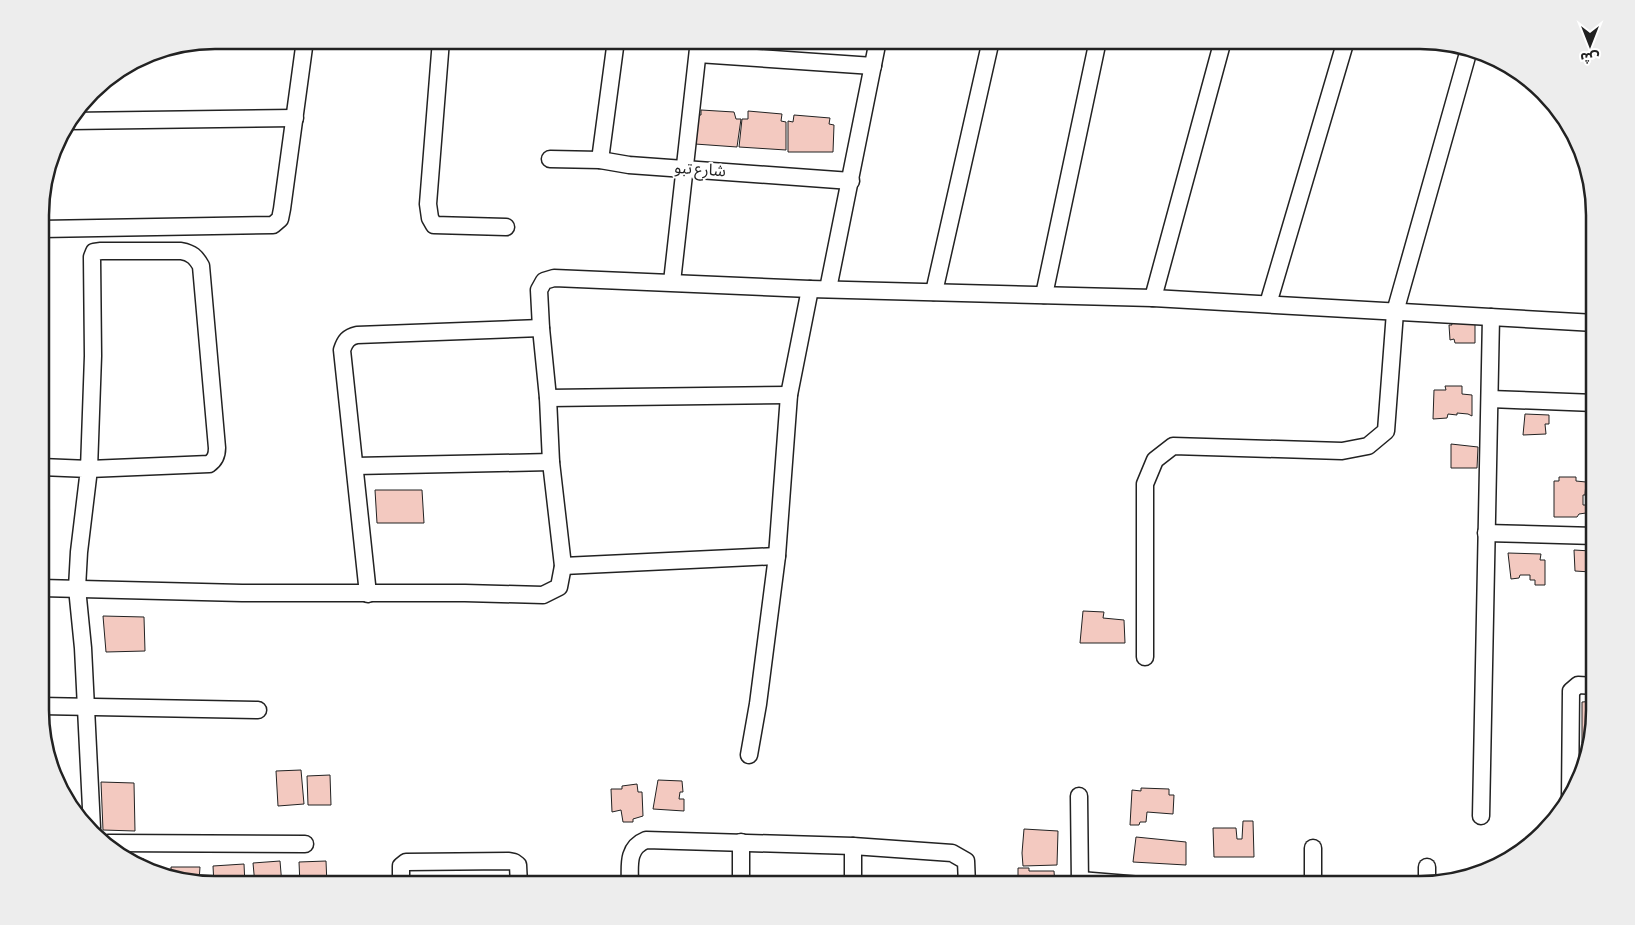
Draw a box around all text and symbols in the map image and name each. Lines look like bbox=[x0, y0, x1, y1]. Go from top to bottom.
north arrow bbox=[1565, 20, 1615, 70]
text: ش bbox=[1580, 49, 1600, 66]
street label: شارع تبو bbox=[673, 159, 726, 183]

